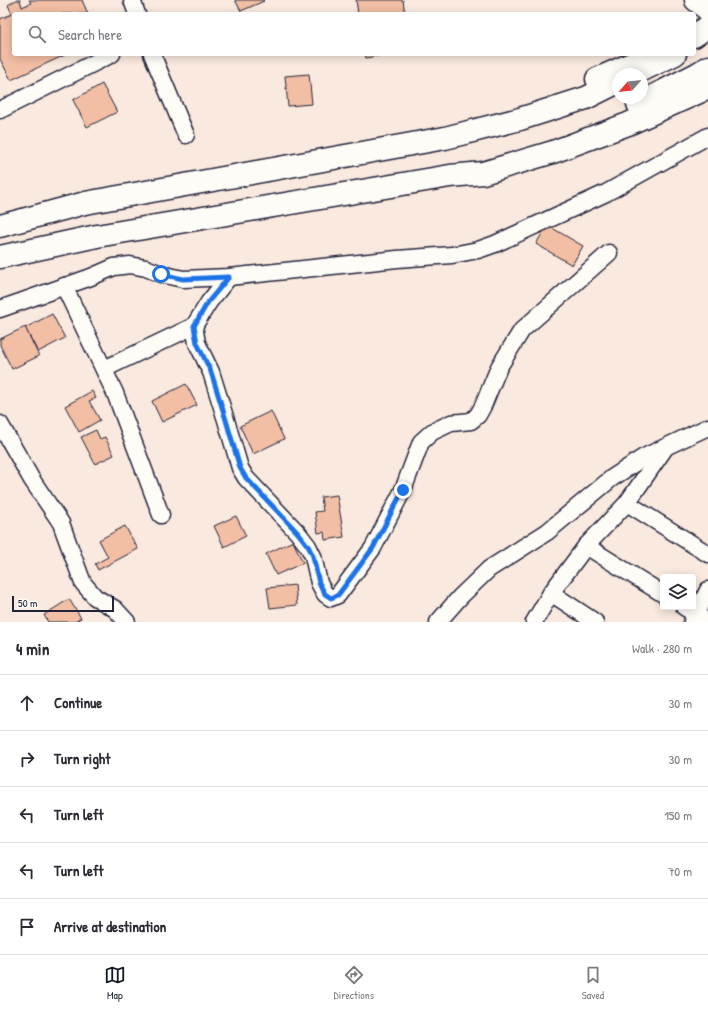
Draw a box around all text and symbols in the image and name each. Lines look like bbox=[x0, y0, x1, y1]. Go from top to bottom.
search box bbox=[12, 12, 696, 56]
icon: search bbox=[26, 23, 48, 45]
text: Search here bbox=[58, 24, 122, 45]
north arrow bbox=[612, 68, 648, 104]
route start bbox=[152, 265, 170, 283]
route end bbox=[394, 481, 412, 499]
map controls bbox=[660, 574, 696, 610]
button: layers bbox=[660, 574, 696, 610]
scale bar bbox=[12, 594, 114, 613]
text: 50 m bbox=[18, 596, 38, 610]
text: 4 min bbox=[16, 637, 49, 660]
text: Walk · 280 m bbox=[632, 639, 692, 657]
icon: ahead bbox=[16, 692, 38, 714]
text: Continue bbox=[54, 692, 102, 713]
text: 30 m bbox=[669, 694, 692, 712]
icon: right bbox=[16, 748, 38, 770]
text: Turn right bbox=[54, 748, 110, 769]
text: 30 m bbox=[669, 750, 692, 768]
icon: left bbox=[16, 804, 38, 826]
text: Turn left bbox=[54, 804, 104, 825]
text: 150 m bbox=[664, 806, 692, 824]
icon: left bbox=[16, 860, 38, 882]
text: Turn left bbox=[54, 860, 104, 881]
text: 70 m bbox=[668, 862, 692, 880]
icon: arrive bbox=[16, 916, 38, 938]
text: Arrive at destination bbox=[54, 916, 166, 937]
tab: Map bbox=[104, 964, 126, 1002]
tab: Directions bbox=[334, 964, 374, 1002]
tab: Saved bbox=[582, 964, 604, 1002]

